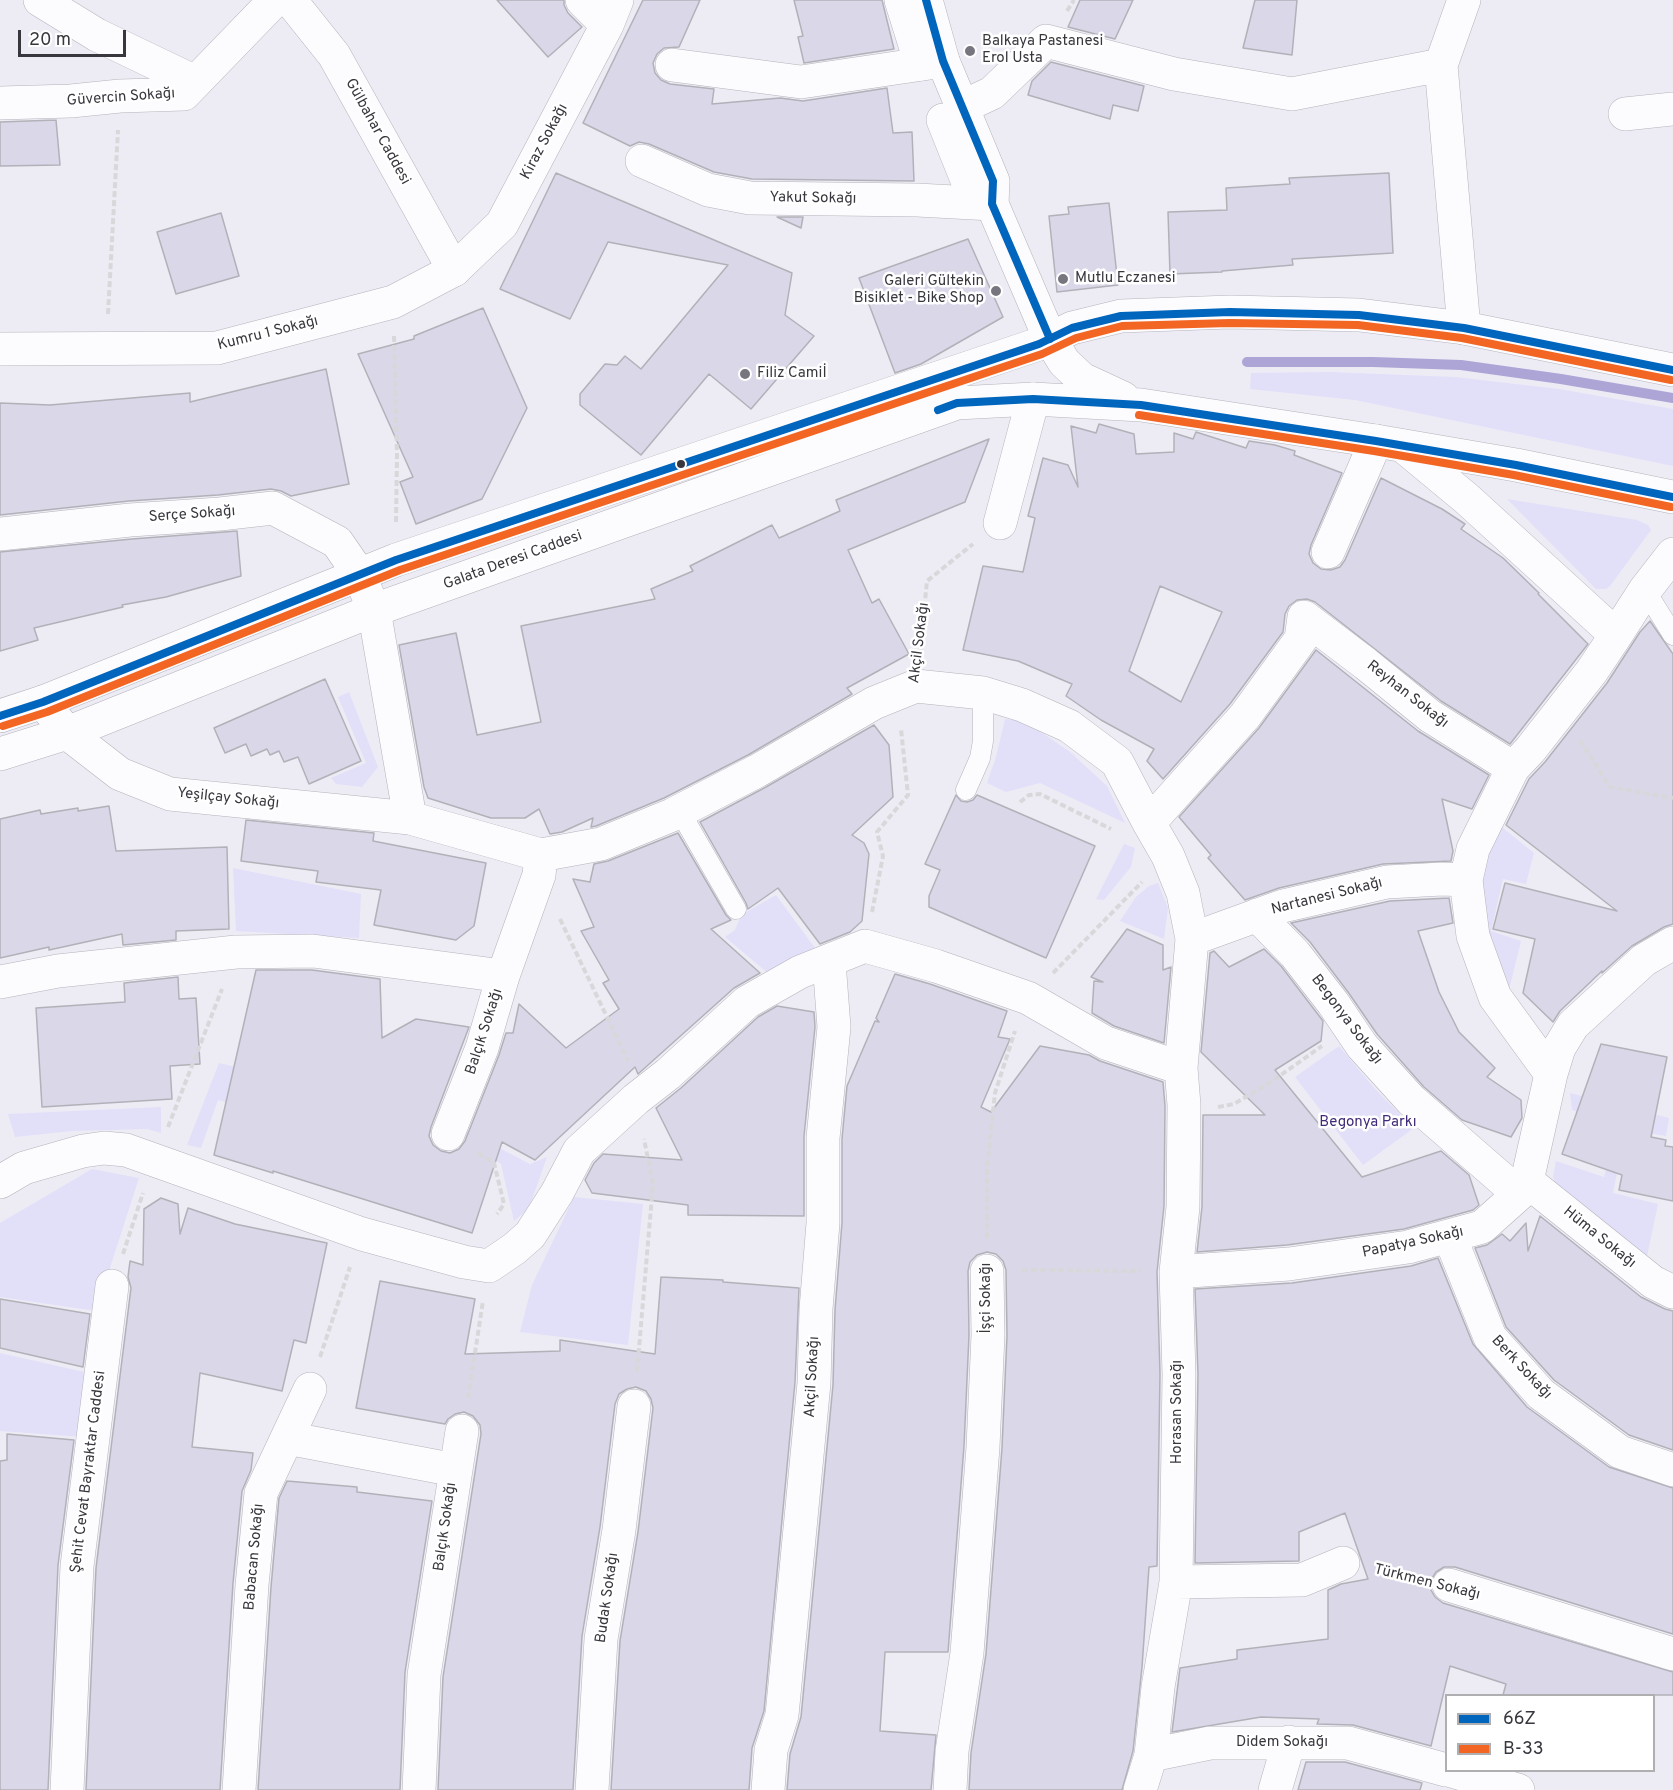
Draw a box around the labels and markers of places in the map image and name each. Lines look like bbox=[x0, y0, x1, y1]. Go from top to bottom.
place label: Balkaya Pastanesi Erol Usta bbox=[982, 33, 1103, 68]
marker: Balkaya Pastanesi Erol Usta bbox=[963, 44, 977, 58]
place label: Mutlu Eczanesi bbox=[1075, 270, 1176, 288]
marker: Mutlu Eczanesi bbox=[1056, 272, 1070, 286]
place label: Galeri Gültekin Bisiklet - Bike Shop bbox=[854, 273, 984, 308]
marker: Galeri Gültekin Bisiklet - Bike Shop bbox=[989, 284, 1003, 298]
place label: Filiz Camiİ bbox=[757, 365, 827, 383]
marker: Filiz Camiİ bbox=[738, 367, 752, 381]
unlabelled marker bbox=[675, 458, 687, 470]

